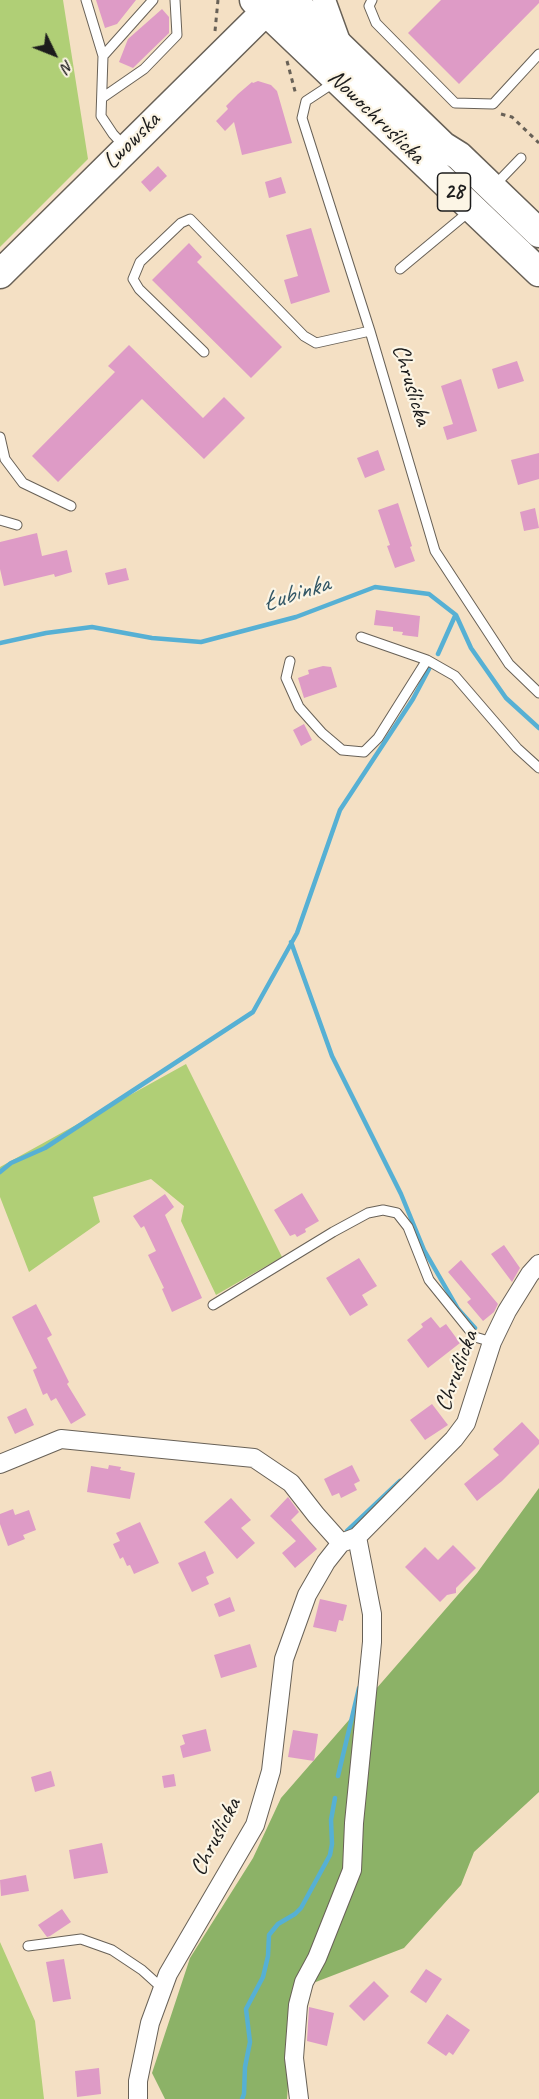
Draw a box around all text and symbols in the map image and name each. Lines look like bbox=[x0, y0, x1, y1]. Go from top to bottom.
north arrow bbox=[24, 24, 84, 84]
text: N bbox=[56, 56, 78, 77]
street label: Nowochruślicka bbox=[321, 64, 431, 170]
street label: Lwowska bbox=[97, 106, 167, 176]
road number: 28 bbox=[438, 173, 470, 211]
street label: Chruślicka bbox=[385, 341, 437, 429]
water label: Łubinka bbox=[259, 569, 333, 619]
street label: Chruślicka bbox=[429, 1327, 485, 1415]
street label: Chruślicka bbox=[184, 1793, 248, 1881]

